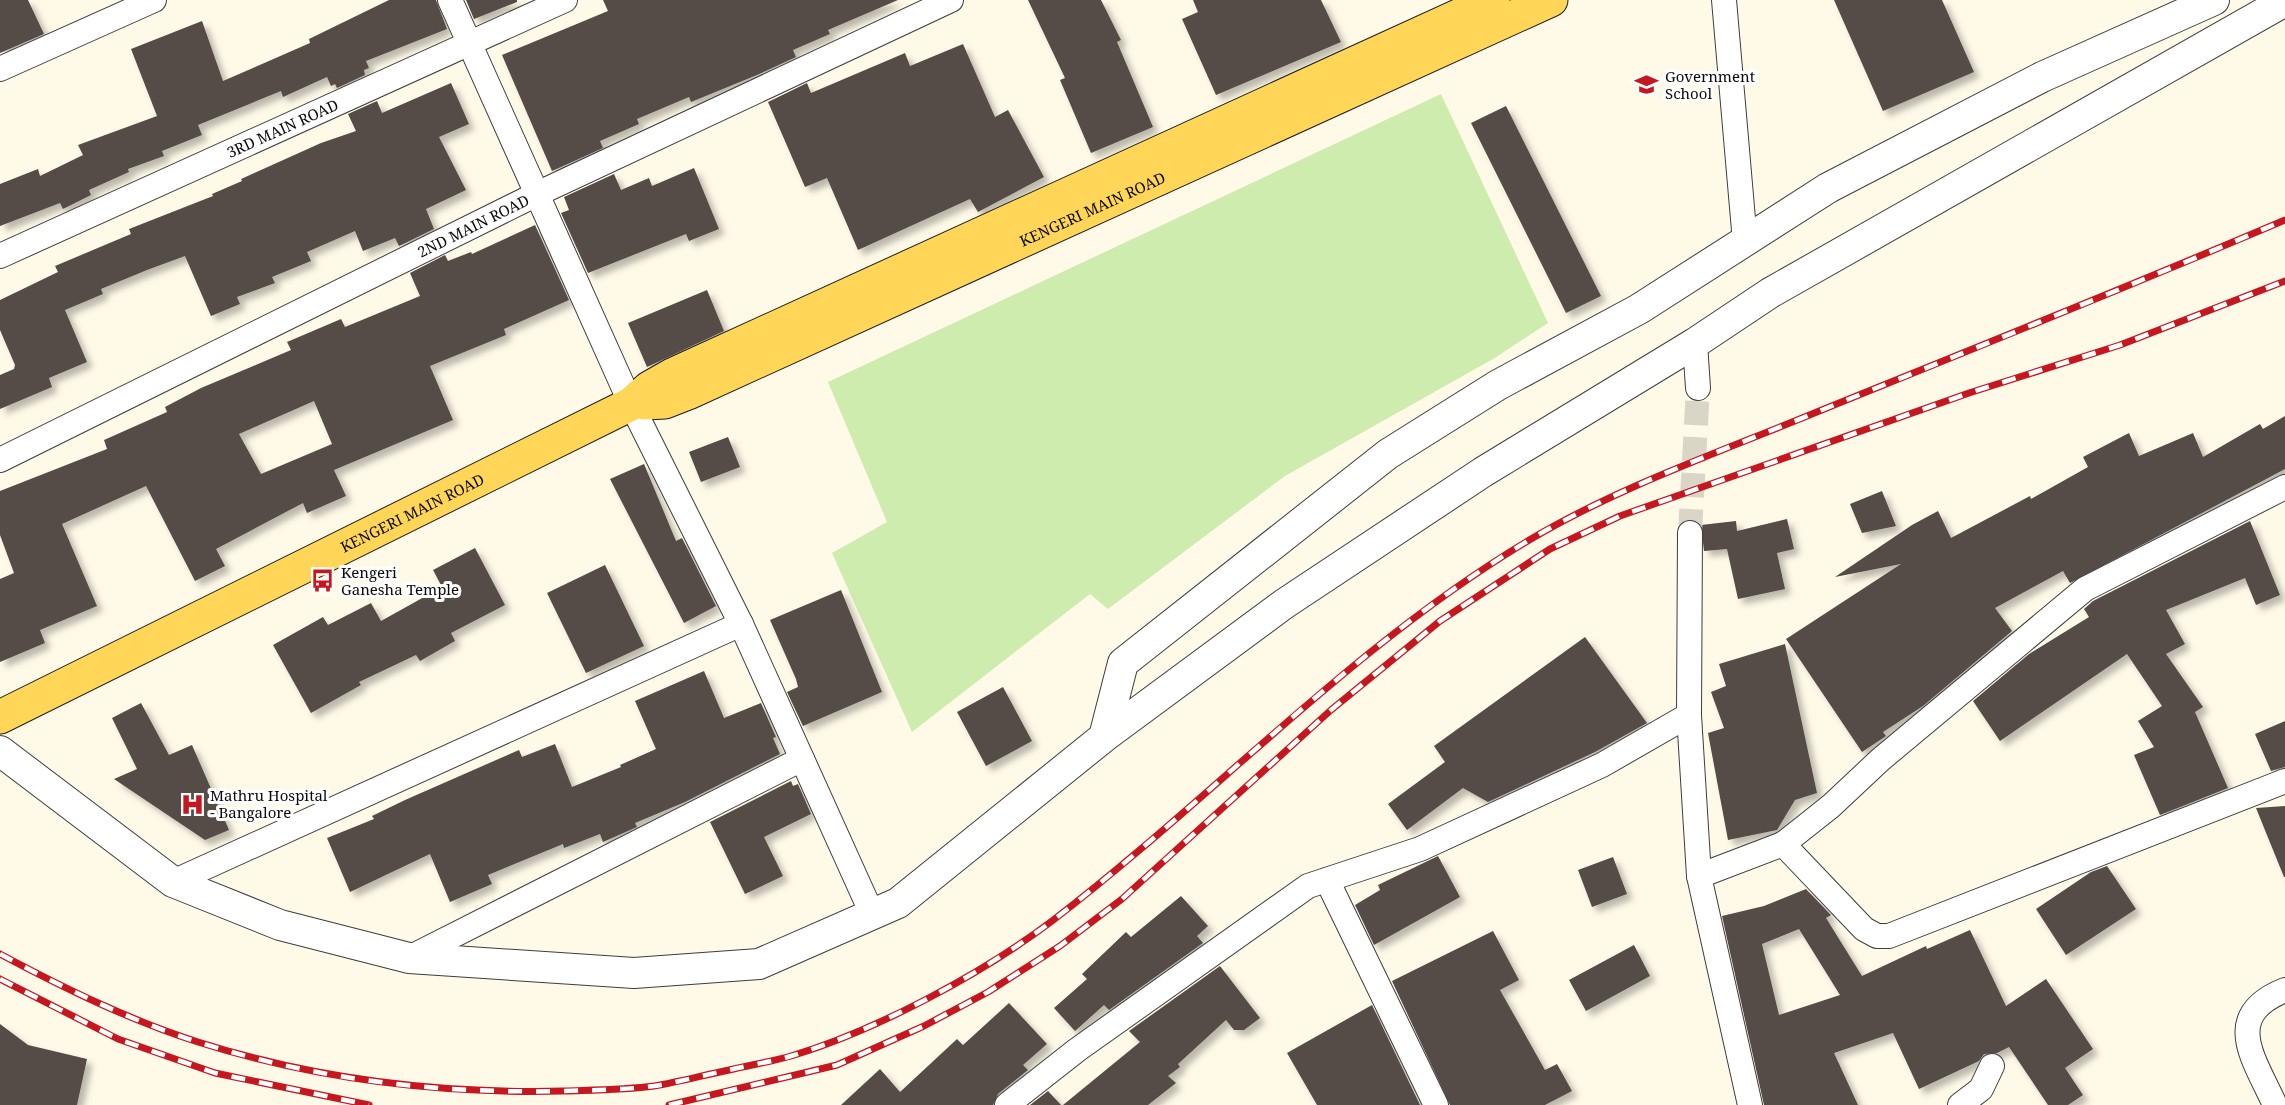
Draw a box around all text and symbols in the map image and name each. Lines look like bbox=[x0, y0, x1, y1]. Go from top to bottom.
place label: Government School bbox=[1665, 66, 1755, 103]
school or university icon: Government School bbox=[1634, 72, 1660, 98]
street label: 3RD MAIN ROAD bbox=[223, 94, 341, 162]
street label: KENGERI MAIN ROAD bbox=[1016, 167, 1168, 251]
street label: 2ND MAIN ROAD bbox=[414, 190, 532, 262]
street label: KENGERI MAIN ROAD bbox=[337, 468, 487, 557]
place label: Kengeri Ganesha Temple bbox=[341, 562, 459, 599]
bus stop icon: Kengeri Ganesha Temple bbox=[310, 568, 336, 594]
place label: Mathru Hospital - Bangalore bbox=[210, 785, 328, 822]
hospital icon: Mathru Hospital - Bangalore bbox=[179, 791, 205, 817]

